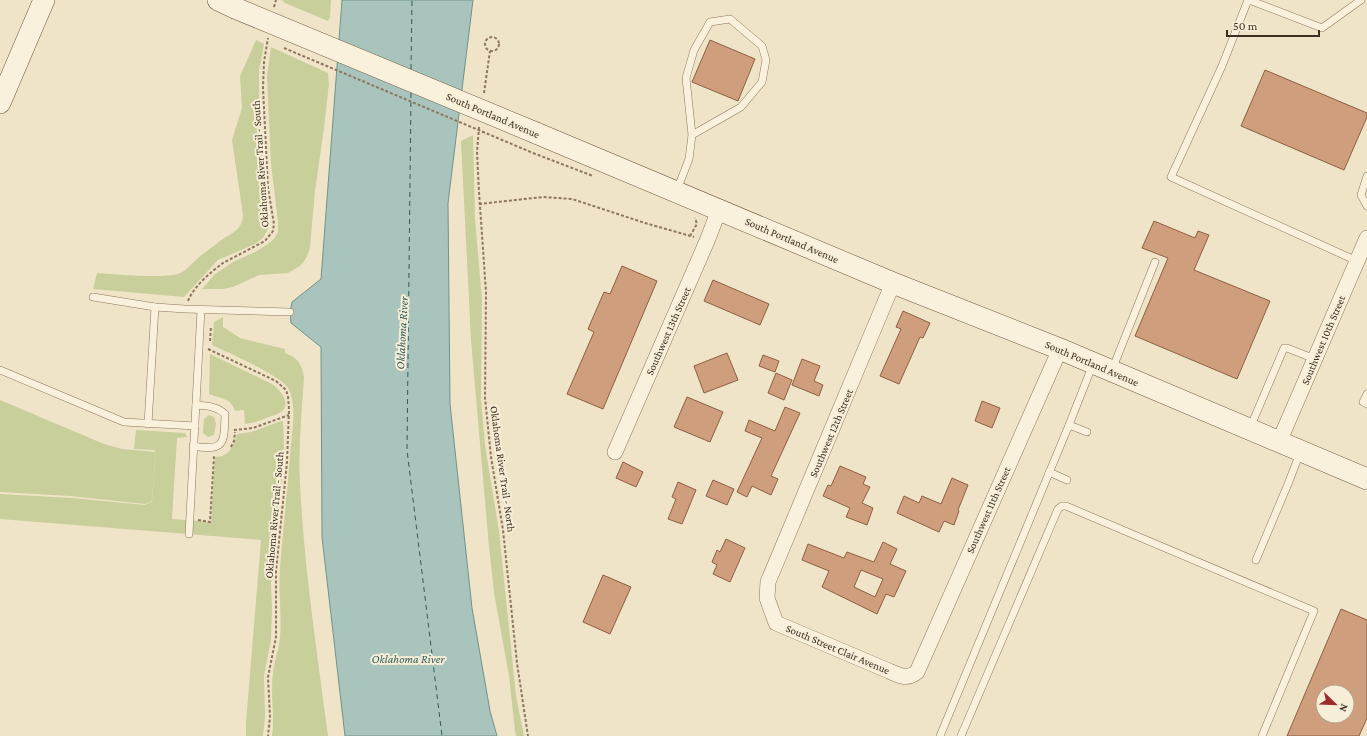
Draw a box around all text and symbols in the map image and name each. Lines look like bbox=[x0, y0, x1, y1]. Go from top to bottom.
scale bar bbox=[1227, 12, 1319, 38]
text: 50 m bbox=[1233, 19, 1258, 33]
street label: South Portland Avenue bbox=[444, 90, 542, 140]
street label: Oklahoma River Trail - South bbox=[250, 100, 270, 228]
street label: South Portland Avenue bbox=[743, 215, 841, 265]
street label: Southwest 13th Street bbox=[643, 285, 693, 377]
street label: Southwest 10th Street bbox=[1299, 293, 1347, 387]
water label: Oklahoma River bbox=[393, 295, 411, 370]
street label: South Portland Avenue bbox=[1043, 338, 1141, 388]
street label: Southwest 12th Street bbox=[807, 387, 855, 479]
street label: Oklahoma River Trail - North bbox=[488, 405, 518, 533]
street label: Oklahoma River Trail - South bbox=[262, 451, 286, 579]
street label: Southwest 11th Street bbox=[964, 465, 1013, 555]
street label: South Street Clair Avenue bbox=[784, 622, 892, 676]
water label: Oklahoma River bbox=[372, 652, 445, 666]
north arrow bbox=[1315, 684, 1355, 724]
text: N bbox=[1337, 702, 1351, 714]

